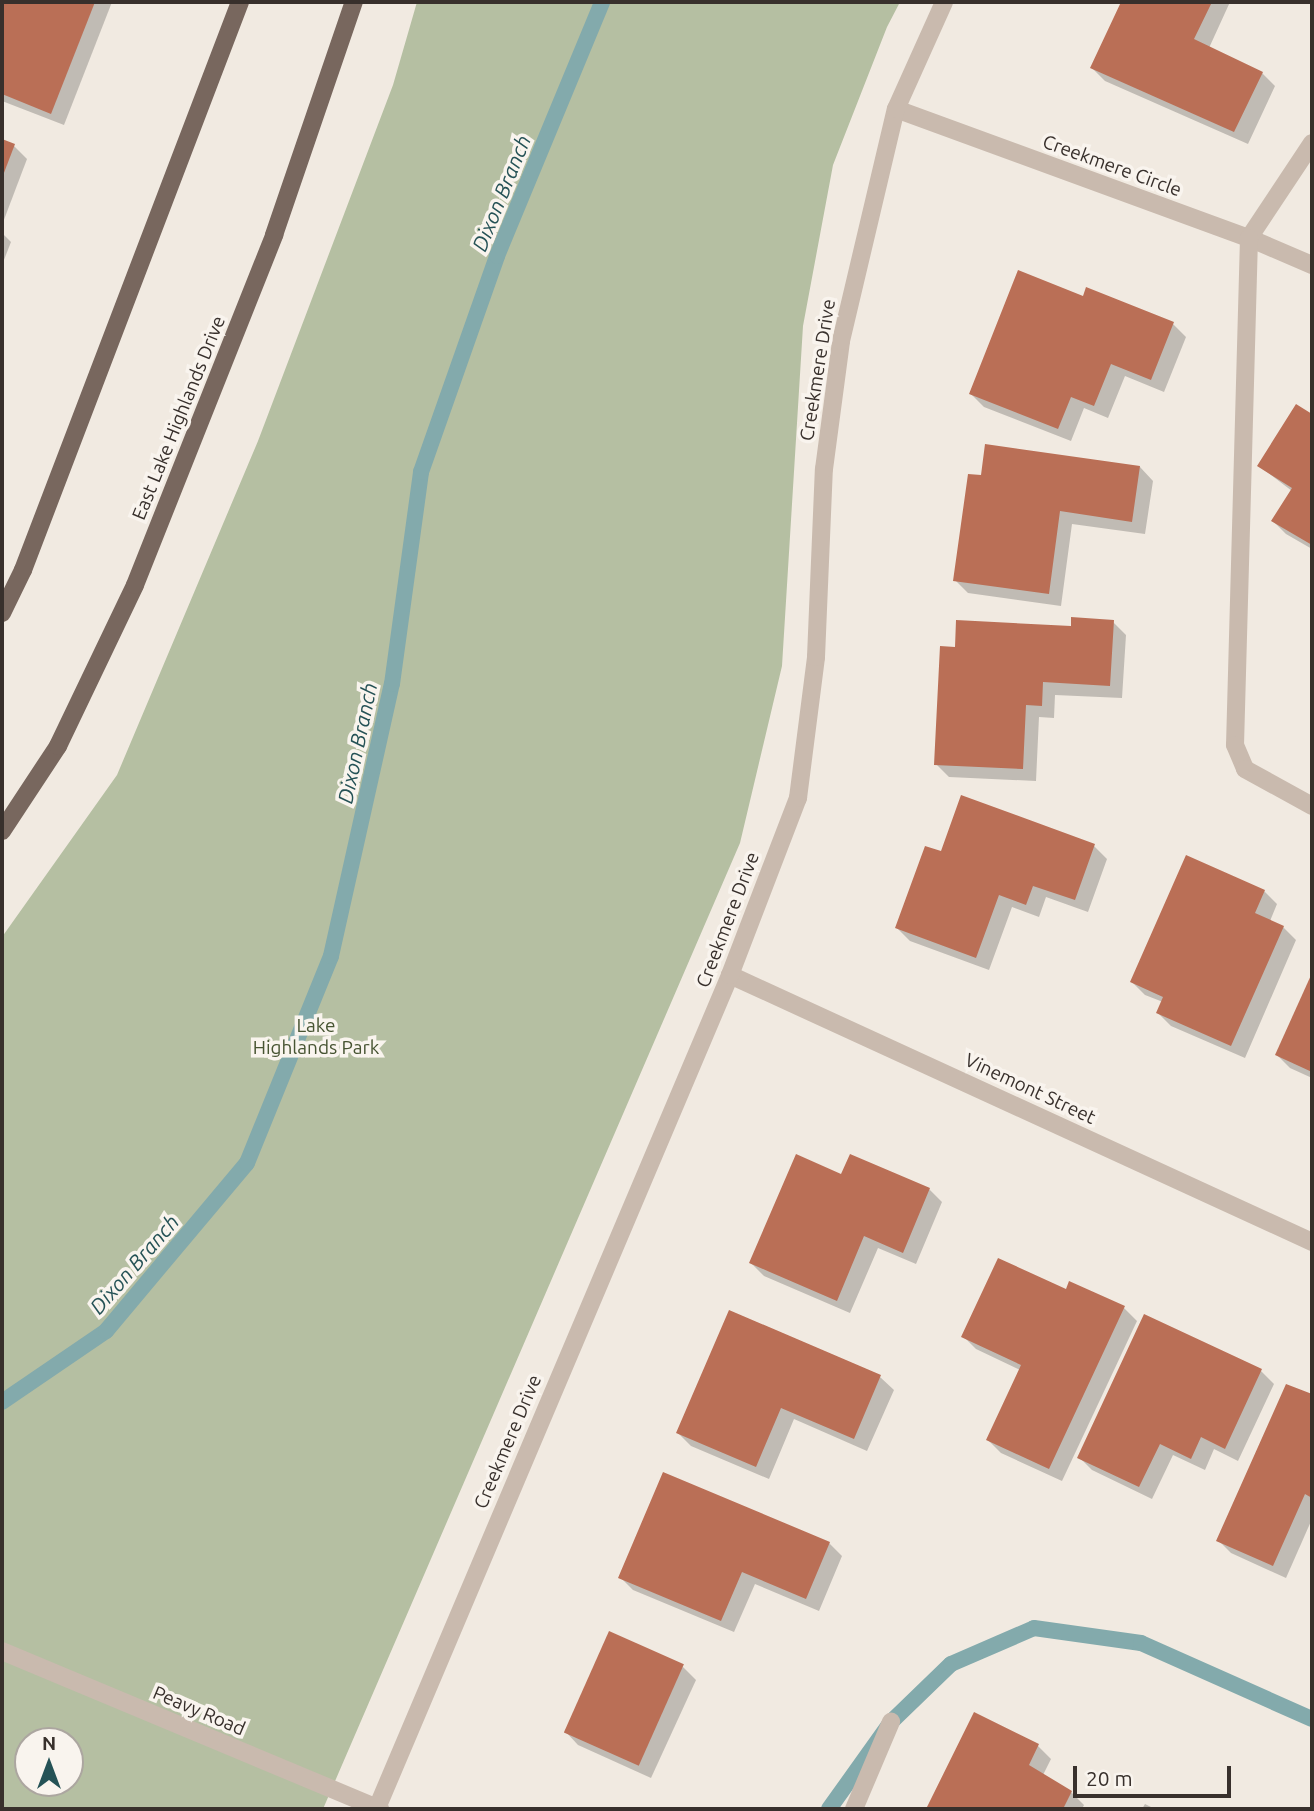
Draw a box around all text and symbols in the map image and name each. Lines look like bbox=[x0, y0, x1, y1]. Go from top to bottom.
street label: Creekmere Circle bbox=[1039, 130, 1185, 202]
water label: Dixon Branch bbox=[466, 131, 536, 255]
street label: Creekmere Drive bbox=[796, 297, 840, 443]
street label: East Lake Highlands Drive bbox=[128, 313, 230, 523]
water label: Dixon Branch bbox=[332, 680, 382, 806]
street label: Creekmere Drive bbox=[692, 849, 764, 991]
park label: Lake Highlands Park bbox=[253, 1015, 379, 1059]
street label: Vinemont Street bbox=[961, 1049, 1099, 1129]
water label: Dixon Branch bbox=[84, 1209, 184, 1319]
street label: Creekmere Drive bbox=[470, 1372, 546, 1512]
street label: Peavy Road bbox=[149, 1681, 249, 1741]
north arrow bbox=[14, 1727, 84, 1797]
text: N bbox=[42, 1732, 56, 1754]
scale bar bbox=[1076, 1752, 1234, 1796]
text: 20 m bbox=[1086, 1766, 1133, 1790]

